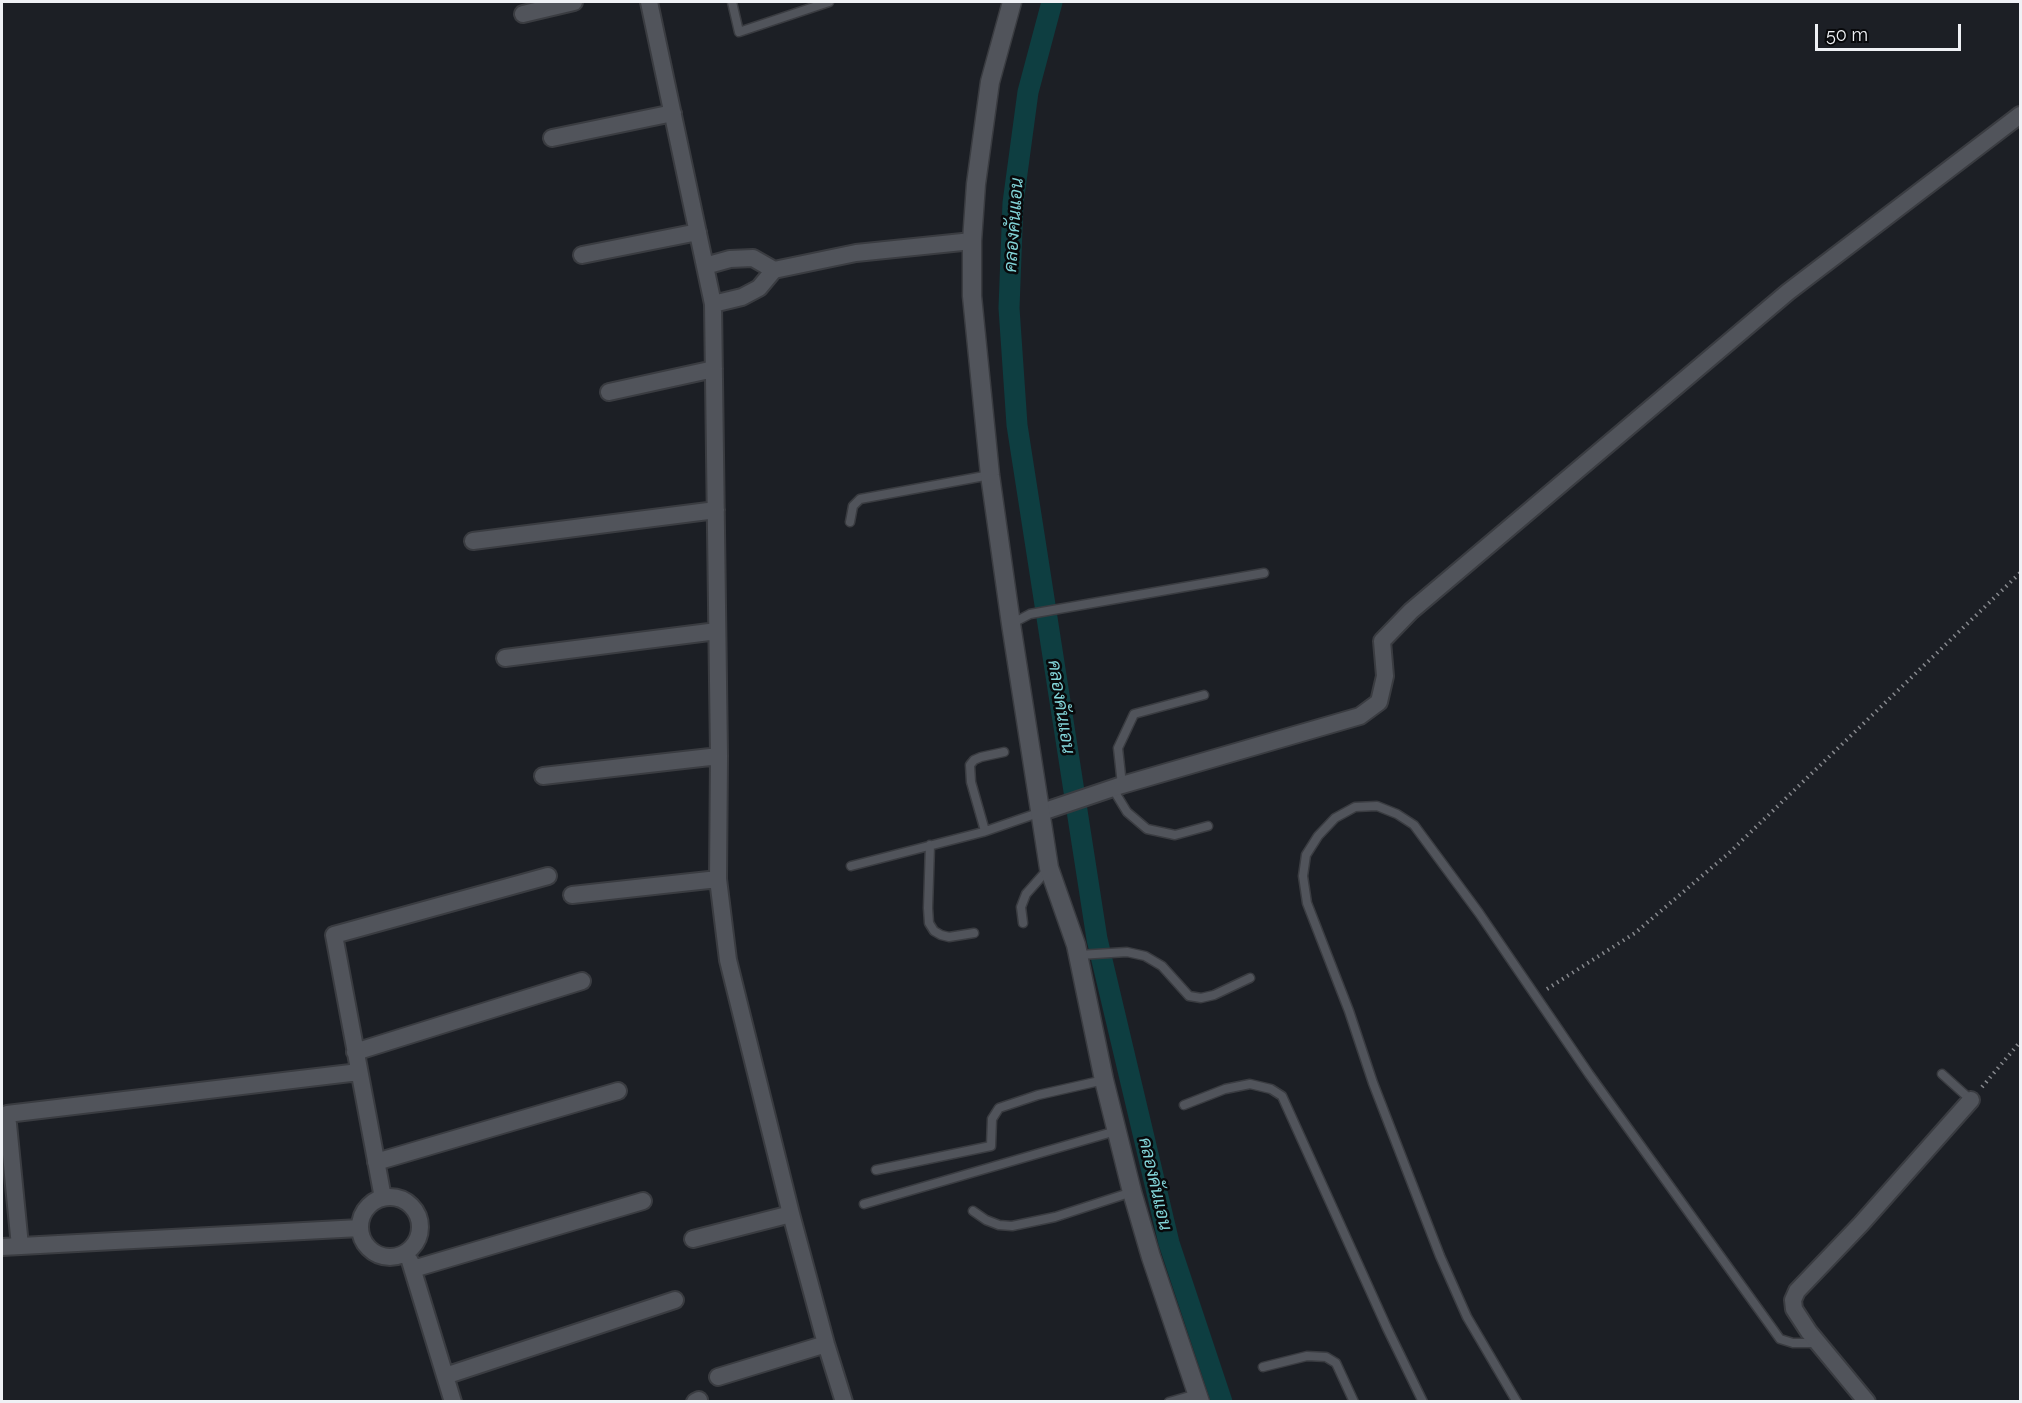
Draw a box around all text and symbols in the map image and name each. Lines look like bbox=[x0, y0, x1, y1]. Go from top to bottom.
scale bar bbox=[1818, 12, 1964, 50]
text: 50 m bbox=[1826, 24, 1868, 45]
water label: คลองคันแอน bbox=[1000, 177, 1028, 273]
water label: คลองคันแอน bbox=[1043, 658, 1079, 756]
water label: คลองคันแอน bbox=[1134, 1135, 1176, 1233]

